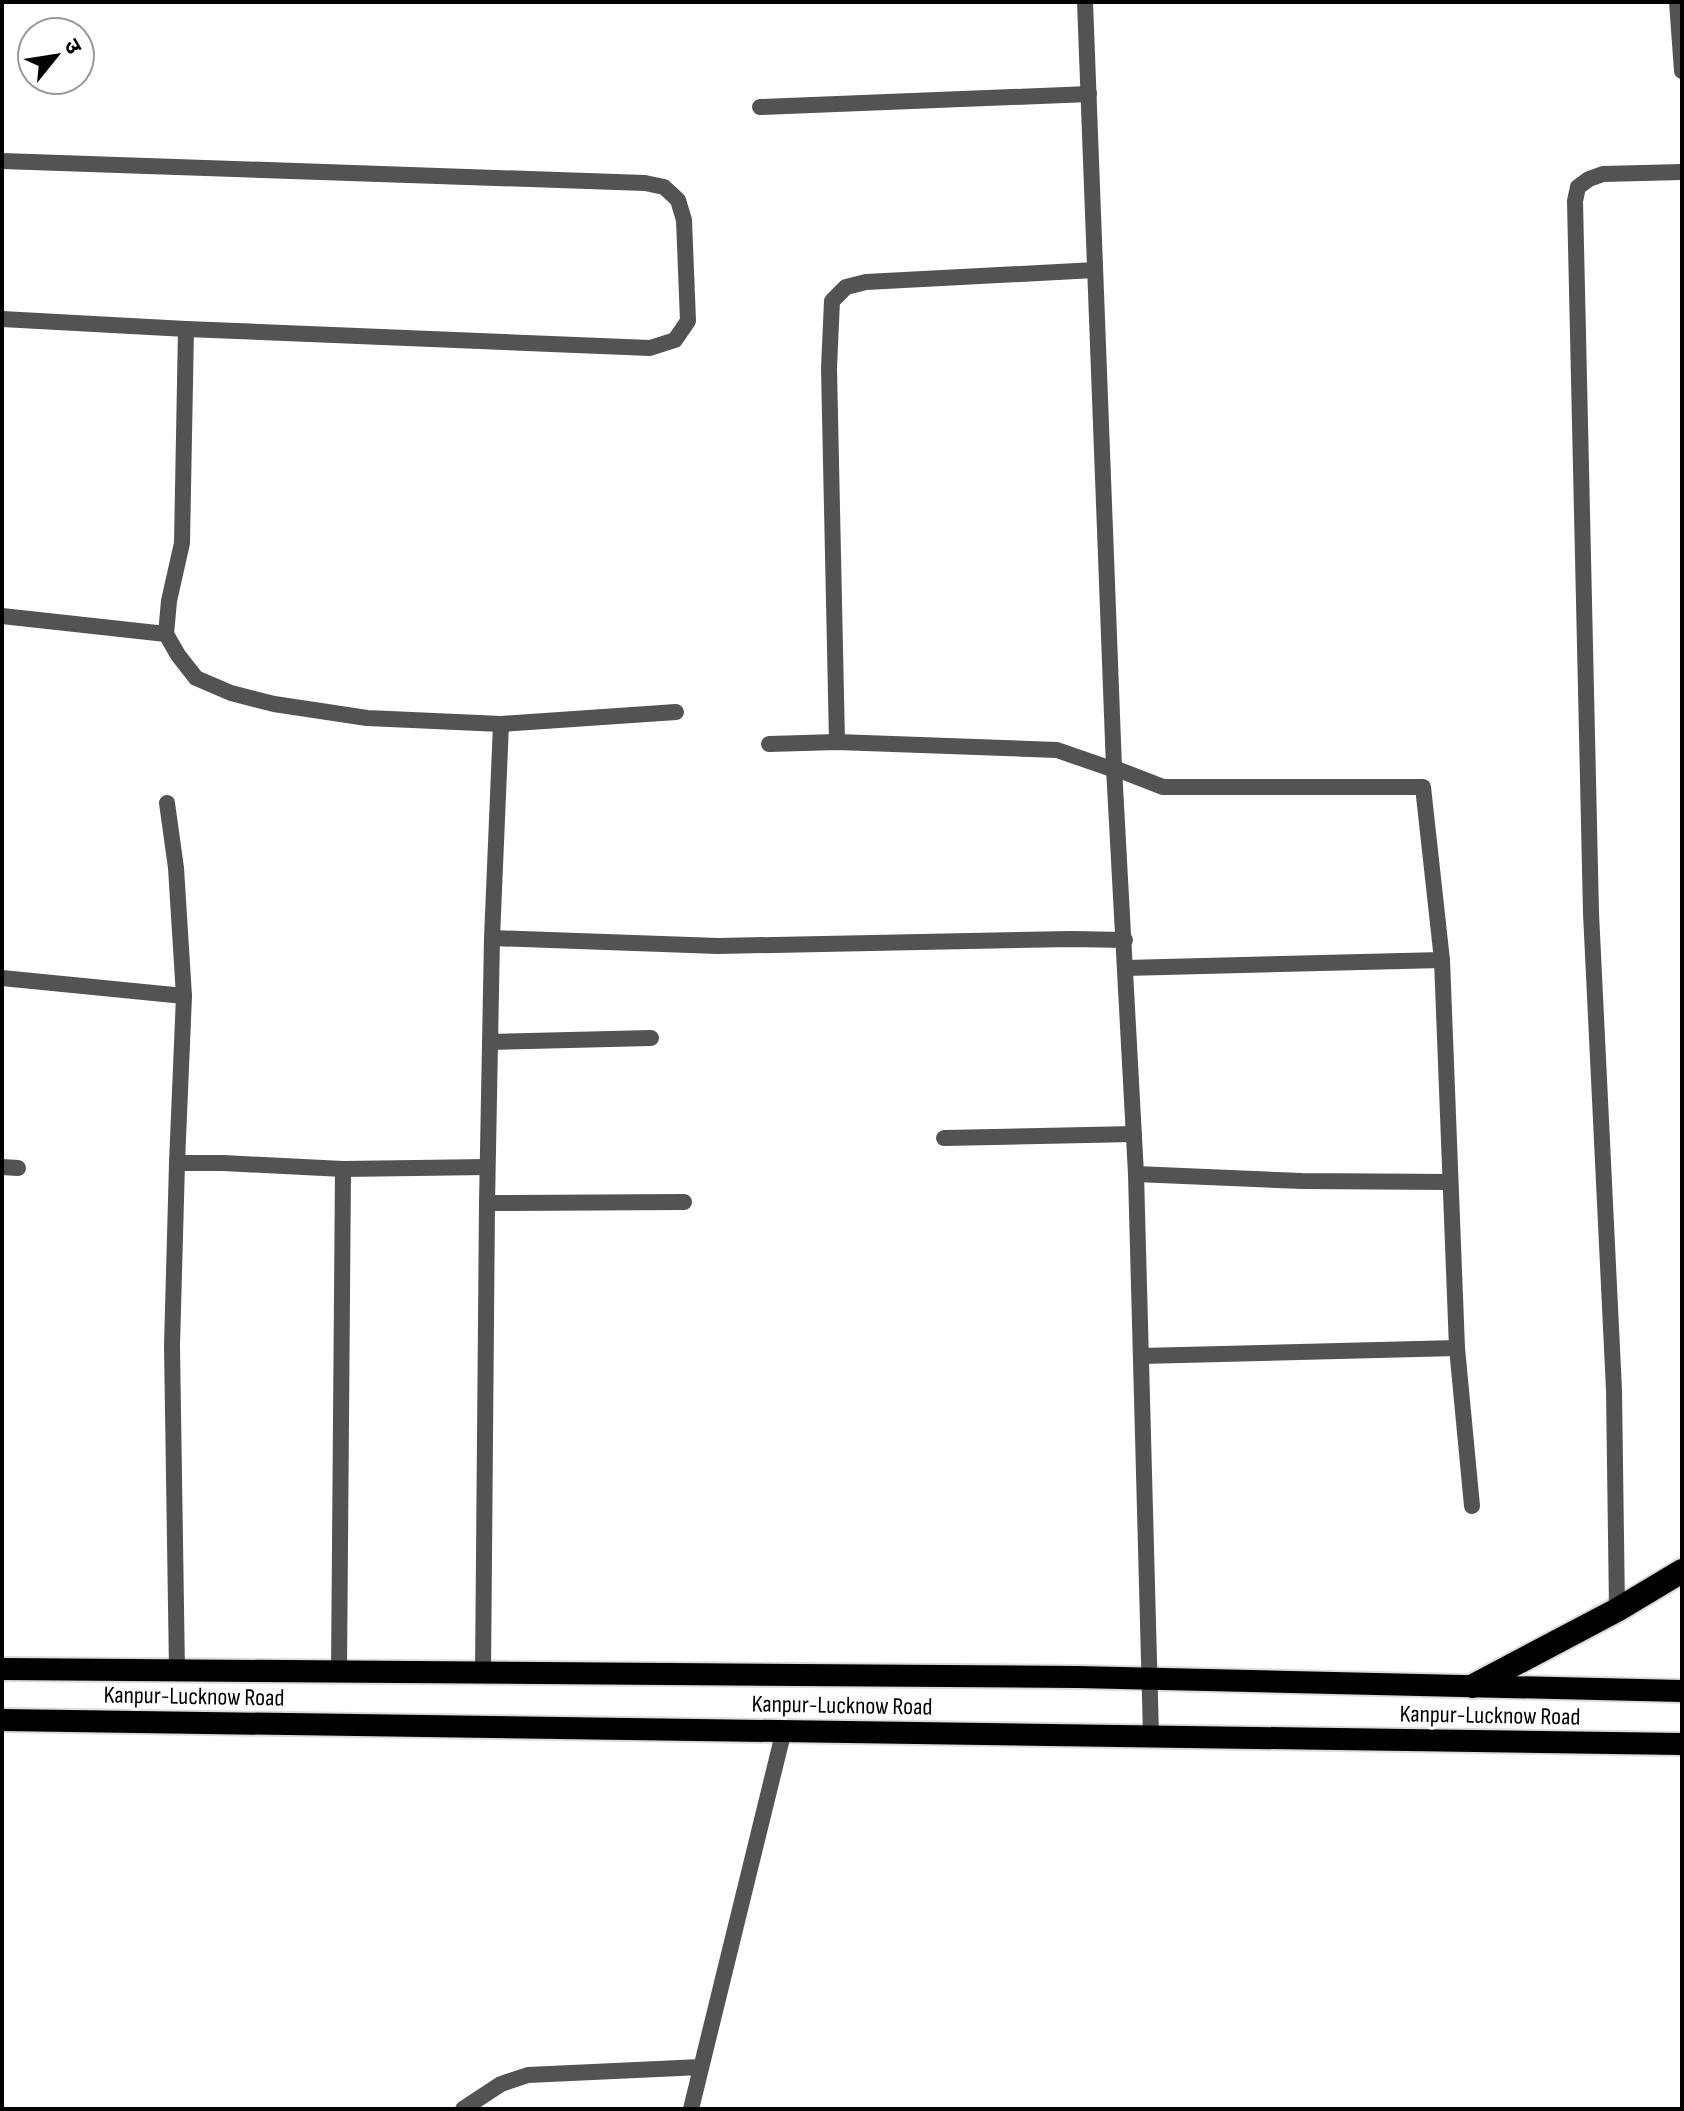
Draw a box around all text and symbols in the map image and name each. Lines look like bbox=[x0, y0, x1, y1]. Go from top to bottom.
north arrow bbox=[16, 16, 96, 96]
text: उ bbox=[57, 34, 87, 60]
street label: Kanpur-Lucknow Road bbox=[103, 1680, 285, 1713]
street label: Kanpur-Lucknow Road bbox=[751, 1689, 933, 1722]
street label: Kanpur-Lucknow Road bbox=[1399, 1699, 1581, 1732]

